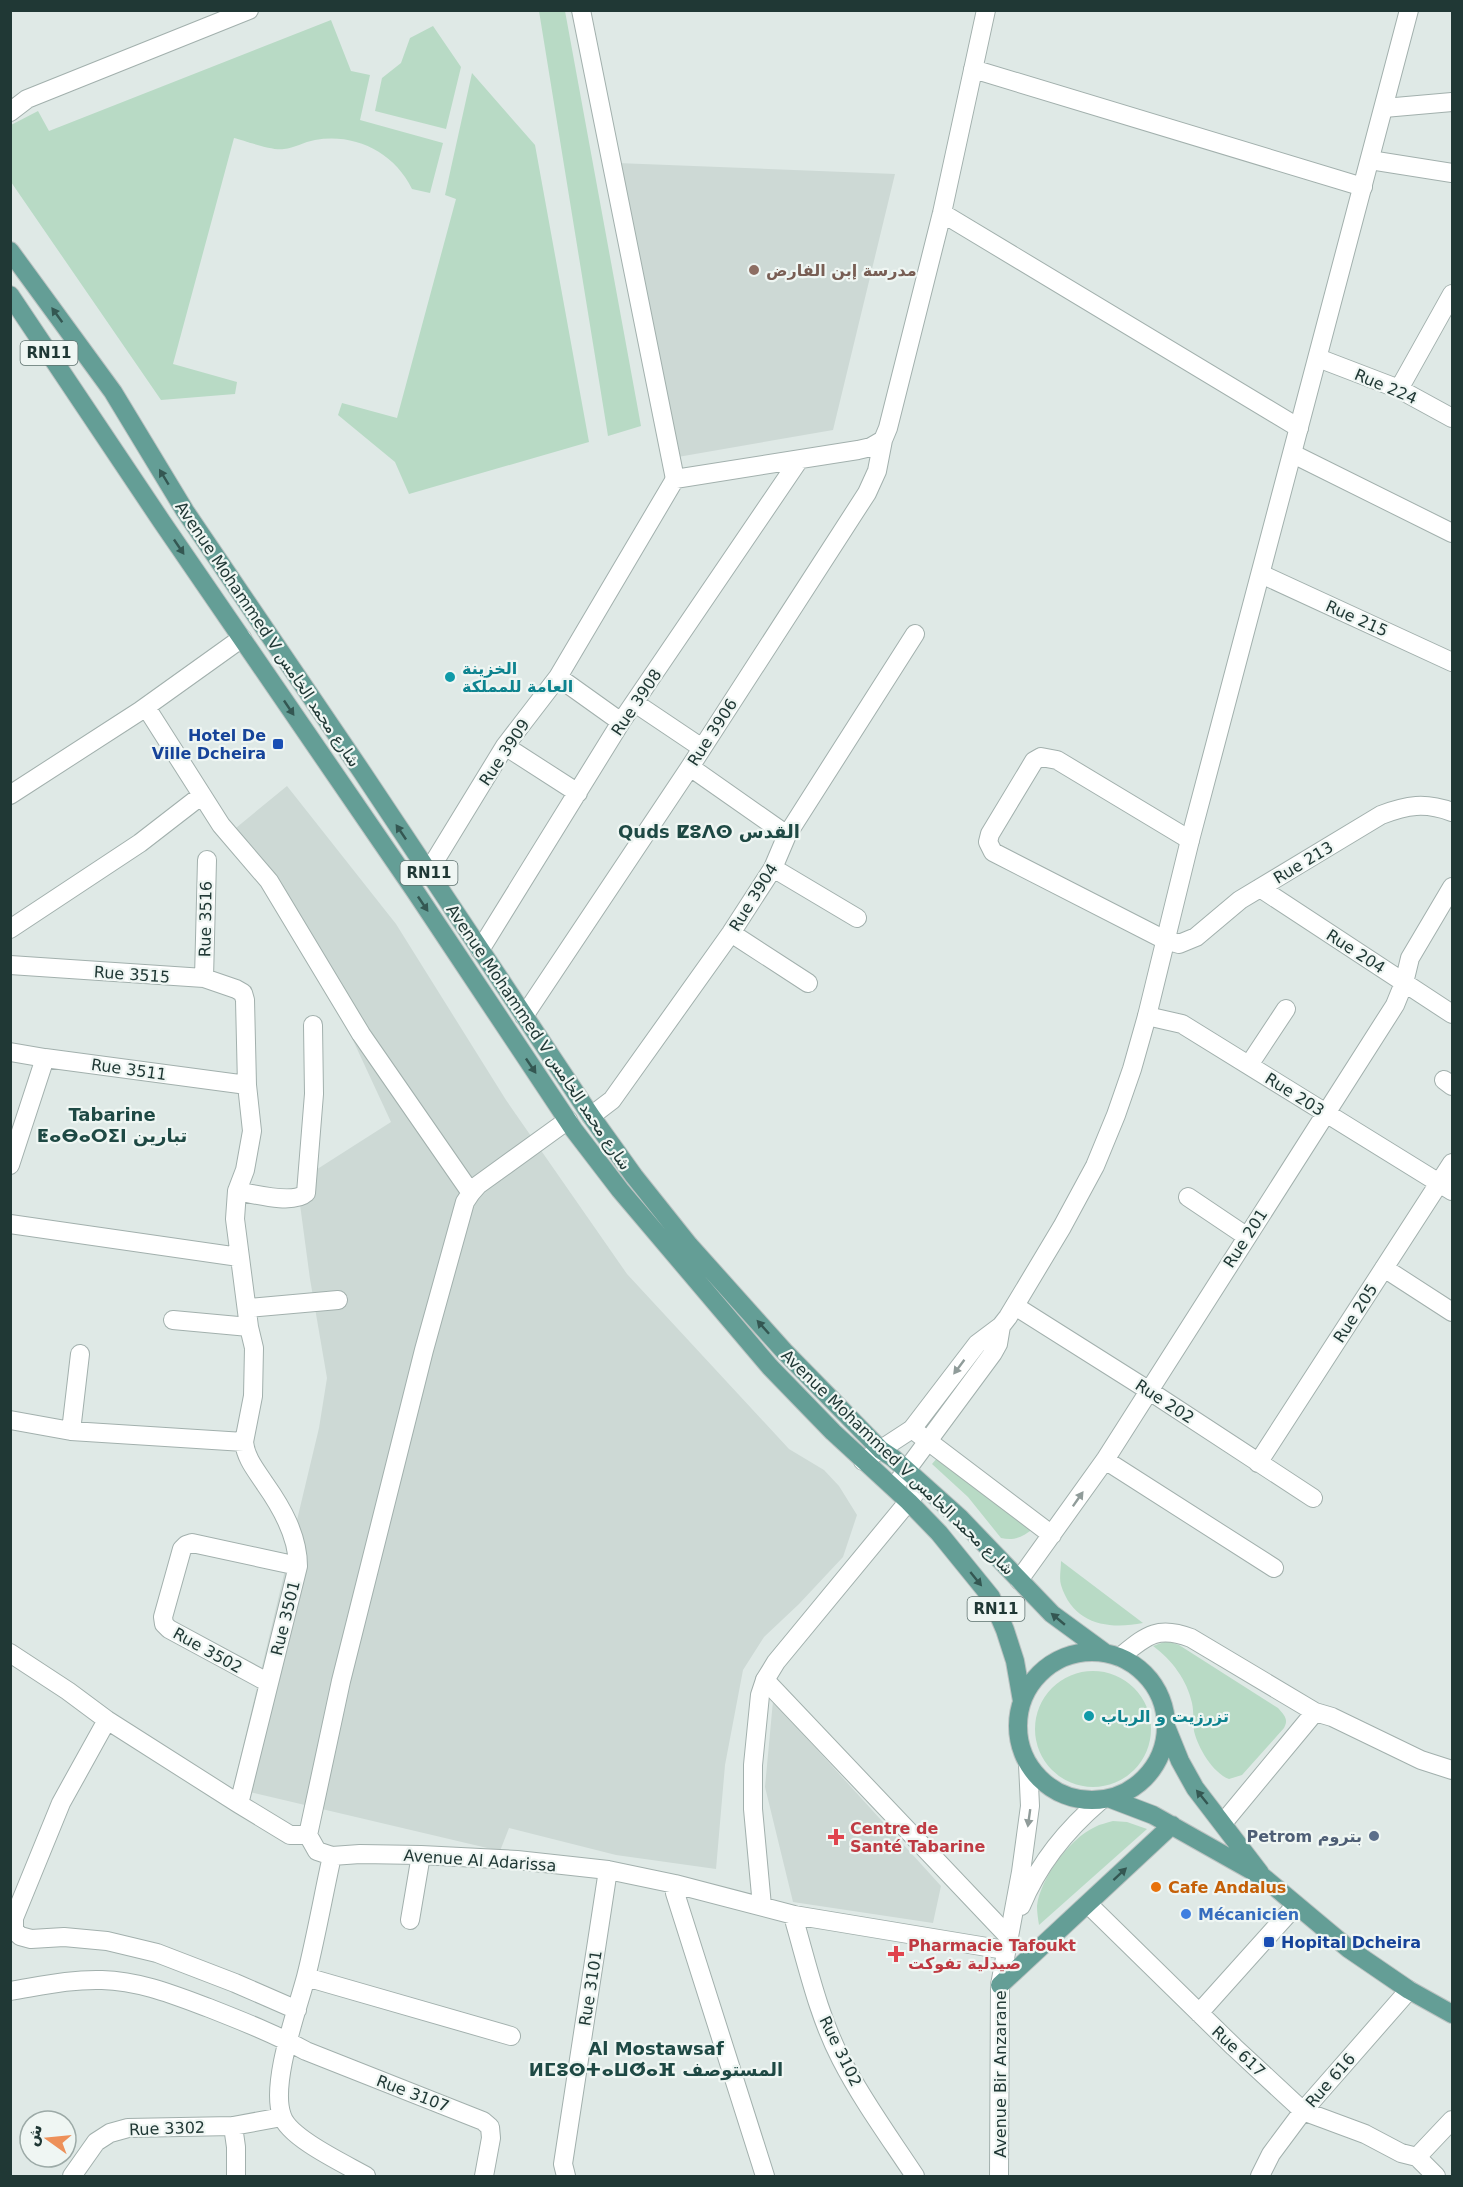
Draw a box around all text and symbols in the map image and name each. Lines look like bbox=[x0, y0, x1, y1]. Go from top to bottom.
place label: مدرسة إبن الفارض bbox=[766, 261, 917, 280]
marker: مدرسة إبن الفارض bbox=[747, 263, 761, 277]
one-way arrow bbox=[51, 307, 63, 323]
road number: RN11 bbox=[20, 341, 78, 365]
street label: Rue 224 bbox=[1352, 365, 1420, 408]
one-way arrow bbox=[159, 469, 170, 485]
street label: Avenue Mohammed V شارع محمد الخامس bbox=[170, 498, 364, 771]
one-way arrow bbox=[174, 539, 185, 555]
street label: Rue 215 bbox=[1323, 596, 1391, 641]
place label: الخزينة العامة للمملكة bbox=[462, 659, 573, 696]
street label: Rue 3908 bbox=[607, 665, 666, 739]
marker: الخزينة العامة للمملكة bbox=[443, 670, 457, 684]
street label: Rue 3906 bbox=[684, 695, 741, 769]
one-way arrow bbox=[283, 700, 294, 716]
street label: Rue 3909 bbox=[475, 715, 534, 789]
place label: Hotel De Ville Dcheira bbox=[152, 726, 266, 763]
marker: Hotel De Ville Dcheira bbox=[271, 737, 285, 751]
district label: Quds ⵇⵓⴷⵙ القدس bbox=[618, 821, 800, 842]
one-way arrow bbox=[395, 823, 406, 840]
street label: Rue 213 bbox=[1270, 837, 1336, 888]
street label: Rue 3904 bbox=[725, 860, 782, 935]
road number: RN11 bbox=[400, 861, 458, 885]
street label: Rue 3516 bbox=[195, 881, 216, 957]
one-way arrow bbox=[417, 895, 429, 911]
street label: Avenue Mohammed V شارع محمد الخامس bbox=[441, 901, 635, 1174]
street label: Rue 204 bbox=[1323, 925, 1389, 977]
street label: Rue 3515 bbox=[93, 962, 171, 987]
street label: Rue 3511 bbox=[90, 1055, 168, 1084]
one-way arrow bbox=[525, 1058, 537, 1074]
street label: Rue 203 bbox=[1262, 1069, 1328, 1120]
district label: Tabarine ⵟⴰⴱⴰⵔⵉⵏ تبارين bbox=[37, 1104, 187, 1147]
street label: Rue 201 bbox=[1219, 1205, 1271, 1271]
street label: Rue 205 bbox=[1329, 1280, 1381, 1346]
one-way arrow bbox=[756, 1320, 770, 1335]
street label: Avenue Mohammed V شارع محمد الخامس bbox=[777, 1346, 1018, 1580]
one-way arrow bbox=[954, 1359, 966, 1374]
street label: Rue 202 bbox=[1132, 1375, 1198, 1427]
one-way arrow bbox=[1072, 1491, 1084, 1507]
one-way arrow bbox=[969, 1571, 982, 1586]
street label: Rue 3501 bbox=[267, 1579, 304, 1657]
road number: RN11 bbox=[968, 1597, 1024, 1621]
one-way arrow bbox=[1051, 1614, 1066, 1626]
street label: Rue 3502 bbox=[170, 1624, 246, 1677]
place label: تزرزيت و الرباب bbox=[1101, 1707, 1229, 1726]
marker: تزرزيت و الرباب bbox=[1082, 1709, 1096, 1723]
one-way arrow bbox=[1196, 1790, 1209, 1805]
one-way arrow bbox=[1024, 1809, 1033, 1828]
place label: Centre de Santé Tabarine bbox=[850, 1819, 985, 1856]
place label: Petrom بتروم bbox=[1246, 1827, 1362, 1846]
marker: Centre de Santé Tabarine bbox=[827, 1828, 845, 1846]
marker: Petrom بتروم bbox=[1367, 1829, 1381, 1843]
street label: Avenue Al Adarissa bbox=[403, 1846, 557, 1875]
one-way arrow bbox=[1112, 1868, 1127, 1881]
place label: Cafe Andalus bbox=[1168, 1878, 1286, 1897]
marker: Cafe Andalus bbox=[1149, 1880, 1163, 1894]
place label: Mécanicien bbox=[1198, 1905, 1299, 1924]
marker: Mécanicien bbox=[1179, 1907, 1193, 1921]
place label: Hopital Dcheira bbox=[1281, 1933, 1421, 1952]
marker: Hopital Dcheira bbox=[1262, 1935, 1276, 1949]
place label: Pharmacie Tafoukt صيدلية تفوكت bbox=[908, 1936, 1076, 1973]
marker: Pharmacie Tafoukt صيدلية تفوكت bbox=[889, 1947, 903, 1961]
street label: Rue 3101 bbox=[575, 1949, 606, 2027]
street label: Avenue Bir Anzarane bbox=[991, 1990, 1010, 2158]
street label: Rue 3102 bbox=[815, 2013, 866, 2090]
street label: Rue 617 bbox=[1208, 2022, 1269, 2081]
district label: Al Mostawsaf ⵍⵎⵓⵙⵜⴰⵡⵚⴰⴼ المستوصف bbox=[529, 2038, 783, 2081]
street label: Rue 616 bbox=[1302, 2049, 1359, 2111]
street label: Rue 3107 bbox=[374, 2071, 452, 2116]
north arrow bbox=[18, 2109, 78, 2169]
street label: Rue 3302 bbox=[129, 2118, 205, 2139]
text: ش bbox=[22, 2122, 46, 2148]

